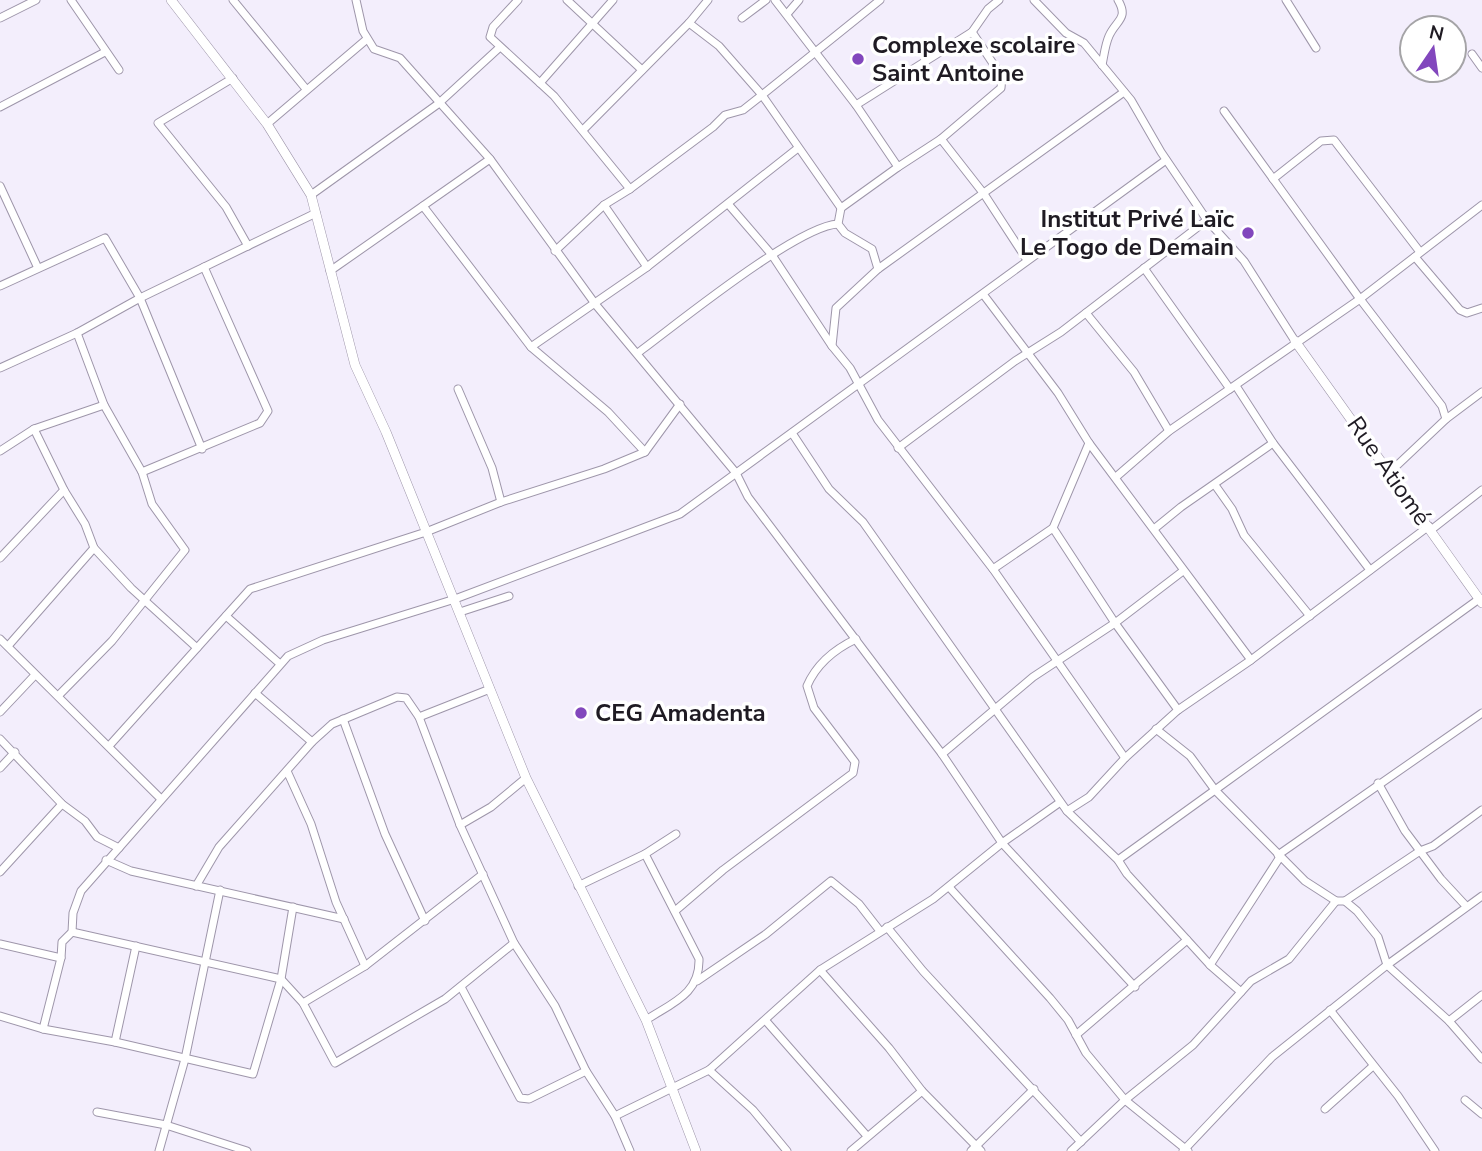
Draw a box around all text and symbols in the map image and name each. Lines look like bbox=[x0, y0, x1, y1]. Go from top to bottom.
north arrow bbox=[1398, 14, 1468, 84]
text: N bbox=[1427, 19, 1446, 48]
place label: Complexe scolaire Saint Antoine bbox=[872, 29, 1075, 89]
marker: Complexe scolaire Saint Antoine bbox=[850, 51, 866, 67]
place label: Institut Privé Laïc Le Togo de Demain bbox=[1020, 203, 1235, 263]
marker: Institut Privé Laïc Le Togo de Demain bbox=[1240, 225, 1256, 241]
street label: Rue Atiomé bbox=[1340, 410, 1438, 532]
place label: CEG Amadenta bbox=[595, 697, 766, 729]
marker: CEG Amadenta bbox=[573, 705, 589, 721]

